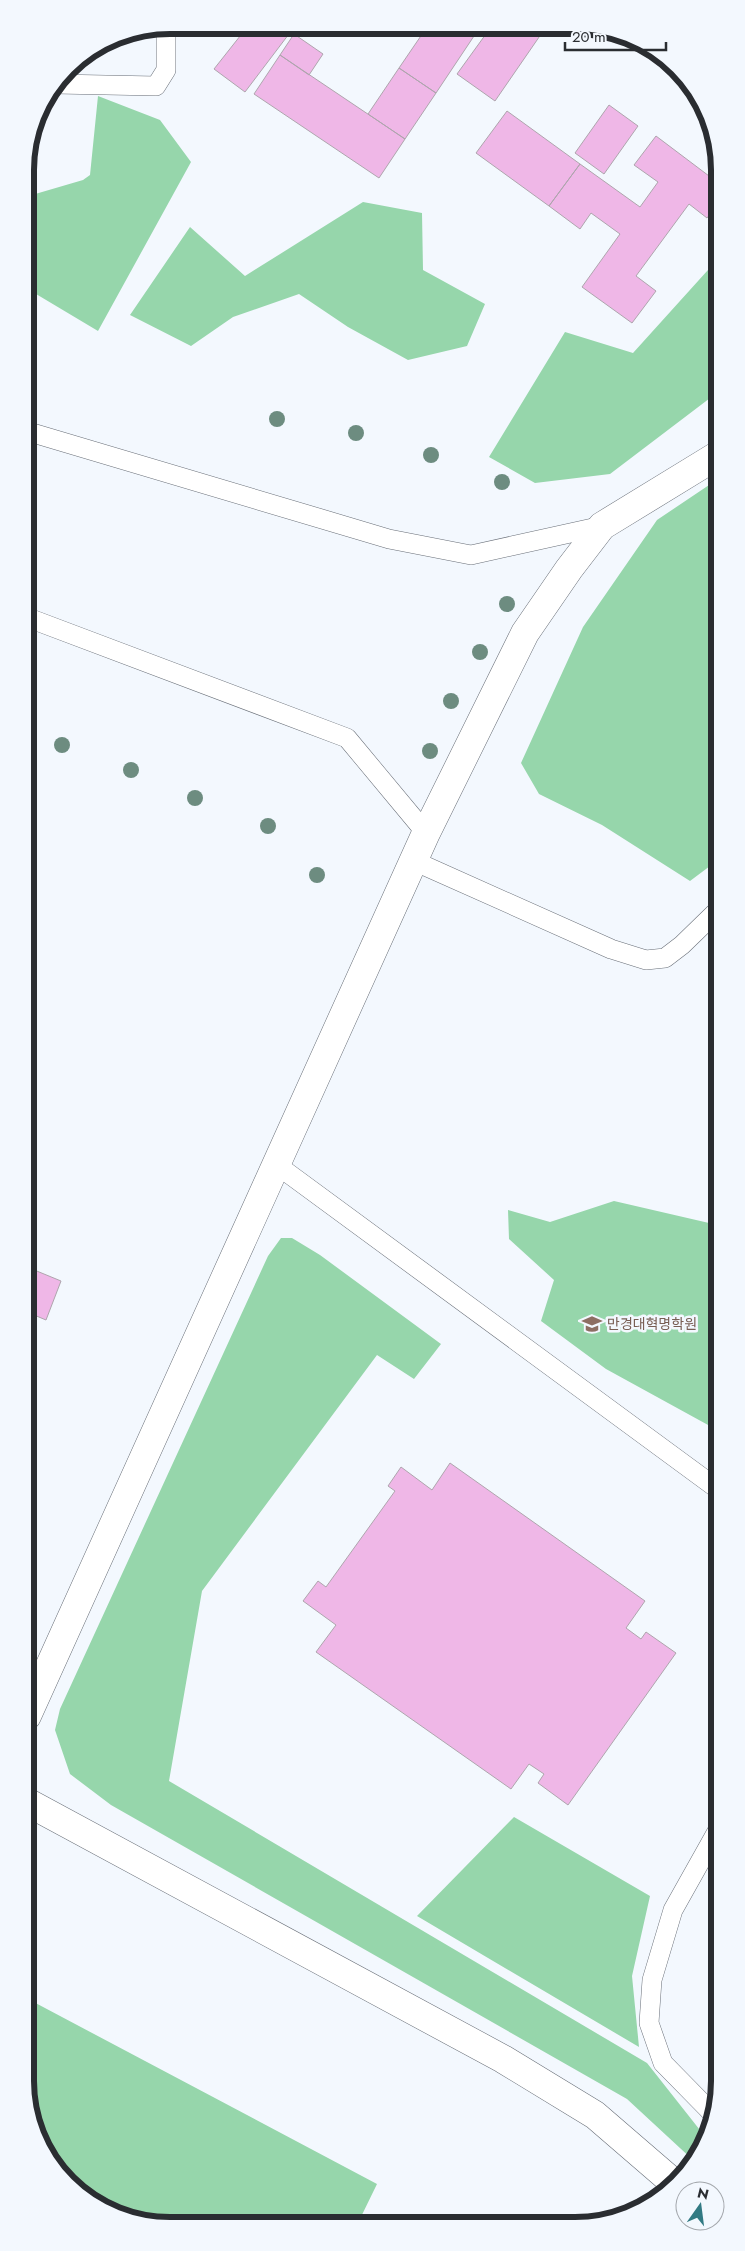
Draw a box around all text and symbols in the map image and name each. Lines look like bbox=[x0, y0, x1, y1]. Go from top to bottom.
scale bar bbox=[565, 20, 666, 52]
text: 20 m bbox=[572, 26, 606, 48]
school or university icon: 만경대혁명학원 bbox=[581, 1313, 603, 1335]
place label: 만경대혁명학원 bbox=[607, 1314, 697, 1334]
north arrow bbox=[675, 2181, 725, 2231]
text: N bbox=[695, 2182, 711, 2204]

